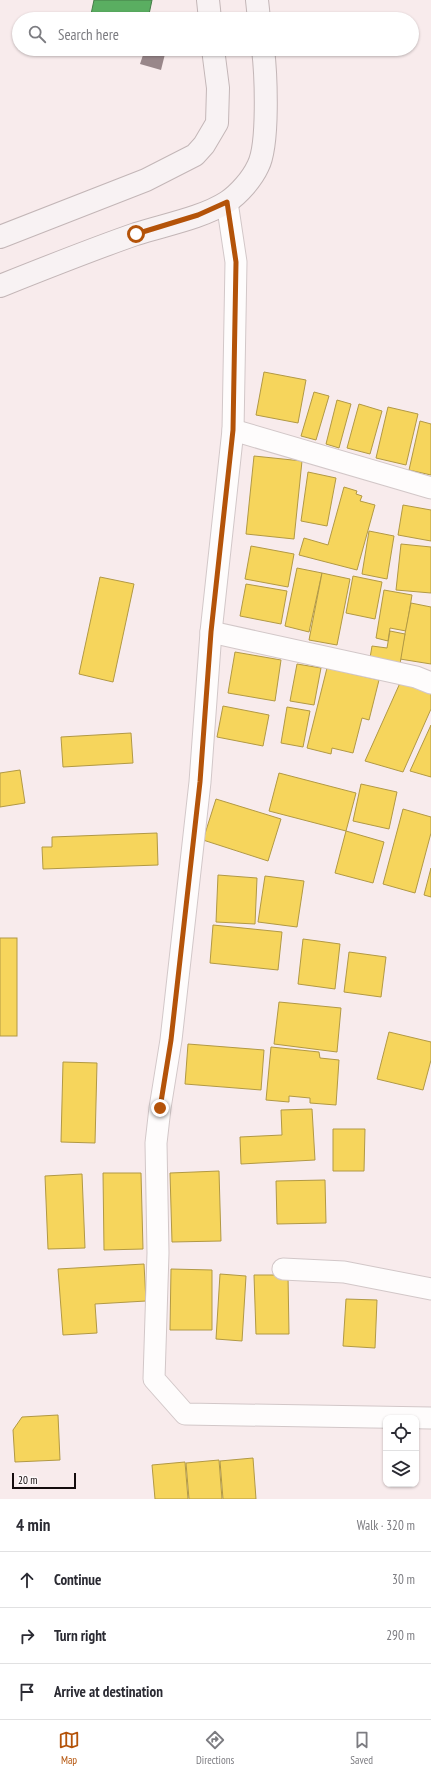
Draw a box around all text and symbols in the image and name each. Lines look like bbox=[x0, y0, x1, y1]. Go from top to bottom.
search box bbox=[12, 12, 419, 56]
icon: search bbox=[26, 23, 48, 45]
text: Search here bbox=[58, 25, 119, 44]
route start bbox=[127, 225, 145, 243]
route end bbox=[151, 1099, 169, 1117]
map controls bbox=[383, 1415, 419, 1487]
button: locate bbox=[383, 1415, 419, 1451]
button: layers bbox=[383, 1451, 419, 1487]
scale bar bbox=[12, 1471, 76, 1490]
text: 20 m bbox=[18, 1473, 37, 1487]
text: 4 min bbox=[16, 1514, 50, 1536]
text: Walk · 320 m bbox=[357, 1517, 415, 1534]
icon: ahead bbox=[16, 1569, 38, 1591]
text: Continue bbox=[54, 1570, 101, 1589]
text: 30 m bbox=[392, 1571, 415, 1588]
icon: right bbox=[16, 1625, 38, 1647]
text: Turn right bbox=[54, 1626, 106, 1645]
text: 290 m bbox=[386, 1627, 415, 1644]
icon: arrive bbox=[16, 1681, 38, 1703]
text: Arrive at destination bbox=[54, 1682, 163, 1701]
tab: Map bbox=[58, 1729, 80, 1767]
tab: Directions bbox=[196, 1729, 234, 1767]
tab: Saved bbox=[350, 1729, 373, 1767]

